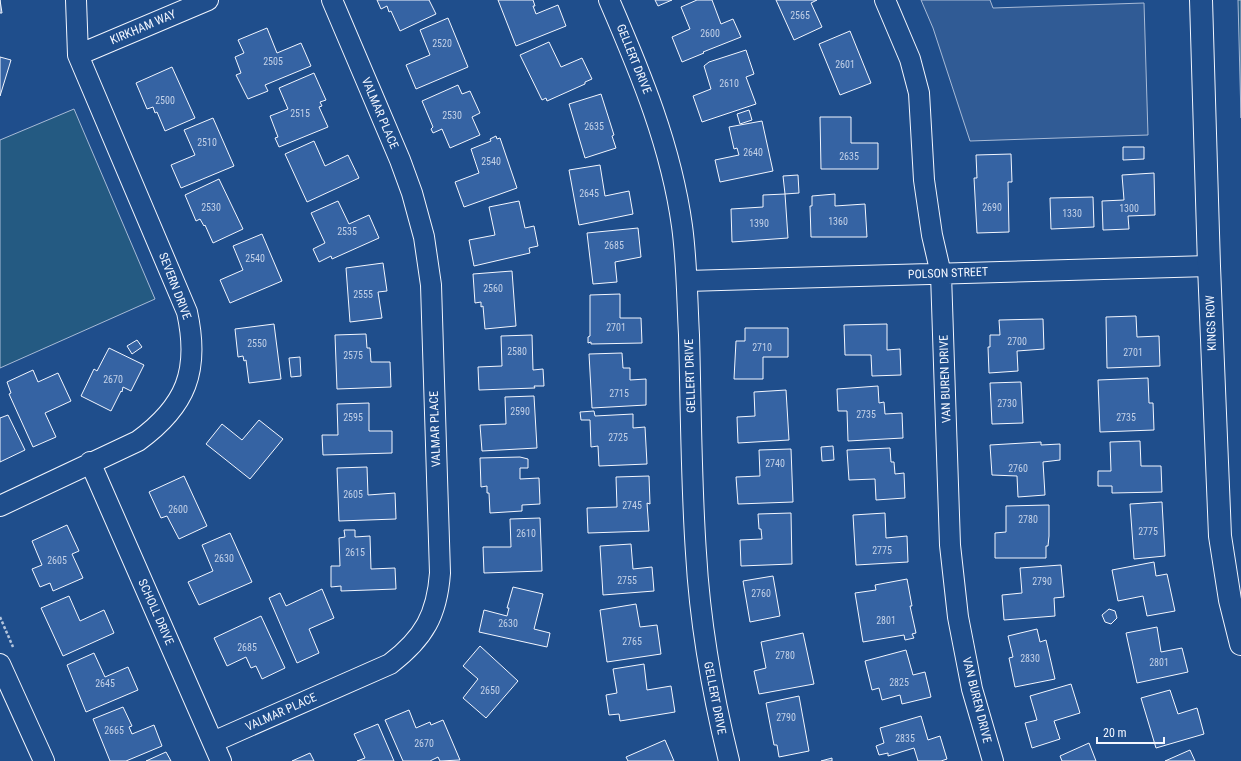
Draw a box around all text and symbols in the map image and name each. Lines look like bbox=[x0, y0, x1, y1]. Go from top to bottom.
street label: KIRKHAM WAY bbox=[108, 7, 179, 47]
house number: 2565 bbox=[790, 10, 810, 21]
street label: GELLERT DRIVE bbox=[614, 22, 654, 96]
house number: 2600 bbox=[700, 28, 720, 39]
house number: 2520 bbox=[432, 38, 452, 49]
house number: 2505 bbox=[263, 56, 283, 67]
house number: 2601 bbox=[835, 59, 855, 70]
street label: VALMAR PLACE bbox=[359, 75, 401, 151]
house number: 2610 bbox=[719, 78, 739, 89]
house number: 2500 bbox=[155, 95, 175, 106]
house number: 2515 bbox=[290, 108, 310, 119]
house number: 2530 bbox=[442, 110, 462, 121]
house number: 2635 bbox=[584, 121, 604, 132]
house number: 2510 bbox=[197, 137, 217, 148]
house number: 2640 bbox=[743, 147, 763, 158]
house number: 2635 bbox=[839, 151, 859, 162]
house number: 2540 bbox=[481, 156, 501, 167]
house number: 2645 bbox=[579, 188, 599, 199]
house number: 2530 bbox=[201, 202, 221, 213]
house number: 2690 bbox=[982, 202, 1002, 213]
house number: 1300 bbox=[1119, 203, 1139, 214]
house number: 1330 bbox=[1062, 208, 1082, 219]
house number: 1360 bbox=[828, 216, 848, 227]
house number: 1390 bbox=[749, 218, 769, 229]
house number: 2535 bbox=[337, 226, 357, 237]
house number: 2685 bbox=[604, 240, 624, 251]
street label: SEVERN DRIVE bbox=[156, 251, 194, 321]
house number: 2540 bbox=[245, 253, 265, 264]
street label: POLSON STREET bbox=[908, 265, 988, 281]
house number: 2560 bbox=[483, 283, 503, 294]
house number: 2555 bbox=[353, 289, 373, 300]
street label: KINGS ROW bbox=[1203, 295, 1219, 351]
house number: 2701 bbox=[606, 322, 626, 333]
street label: VAN BUREN DRIVE bbox=[936, 335, 954, 423]
house number: 2700 bbox=[1007, 336, 1027, 347]
house number: 2550 bbox=[247, 338, 267, 349]
street label: GELLERT DRIVE bbox=[682, 339, 698, 413]
house number: 2710 bbox=[752, 342, 772, 353]
house number: 2580 bbox=[507, 346, 527, 357]
house number: 2701 bbox=[1123, 347, 1143, 358]
house number: 2575 bbox=[343, 350, 363, 361]
house number: 2670 bbox=[103, 374, 123, 385]
house number: 2715 bbox=[609, 388, 629, 399]
street label: VALMAR PLACE bbox=[427, 391, 443, 467]
house number: 2730 bbox=[997, 398, 1017, 409]
house number: 2590 bbox=[510, 406, 530, 417]
house number: 2735 bbox=[856, 409, 876, 420]
house number: 2595 bbox=[343, 412, 363, 423]
house number: 2735 bbox=[1116, 412, 1136, 423]
house number: 2725 bbox=[608, 432, 628, 443]
house number: 2740 bbox=[765, 458, 785, 469]
house number: 2760 bbox=[1008, 463, 1028, 474]
house number: 2605 bbox=[343, 489, 363, 500]
house number: 2745 bbox=[622, 500, 642, 511]
house number: 2600 bbox=[168, 504, 188, 515]
house number: 2780 bbox=[1018, 514, 1038, 525]
house number: 2775 bbox=[1138, 526, 1158, 537]
house number: 2610 bbox=[516, 528, 536, 539]
house number: 2775 bbox=[872, 545, 892, 556]
house number: 2615 bbox=[345, 547, 365, 558]
house number: 2630 bbox=[214, 553, 234, 564]
house number: 2605 bbox=[47, 555, 67, 566]
house number: 2755 bbox=[617, 575, 637, 586]
house number: 2790 bbox=[1032, 576, 1052, 587]
street label: SCHOLL DRIVE bbox=[135, 577, 177, 647]
house number: 2760 bbox=[751, 588, 771, 599]
house number: 2801 bbox=[876, 615, 896, 626]
house number: 2630 bbox=[498, 618, 518, 629]
house number: 2765 bbox=[622, 636, 642, 647]
house number: 2685 bbox=[237, 642, 257, 653]
house number: 2780 bbox=[775, 650, 795, 661]
house number: 2830 bbox=[1020, 653, 1040, 664]
street label: VAN BUREN DRIVE bbox=[960, 656, 994, 744]
house number: 2801 bbox=[1149, 657, 1169, 668]
street label: GELLERT DRIVE bbox=[701, 660, 729, 736]
house number: 2825 bbox=[889, 677, 909, 688]
house number: 2645 bbox=[95, 678, 115, 689]
house number: 2650 bbox=[480, 685, 500, 696]
street label: VALMAR PLACE bbox=[243, 690, 319, 734]
house number: 2790 bbox=[776, 712, 796, 723]
scale bar bbox=[1097, 719, 1164, 745]
house number: 2665 bbox=[104, 725, 124, 736]
text: 20 m bbox=[1103, 726, 1127, 740]
house number: 2835 bbox=[895, 733, 915, 744]
house number: 2670 bbox=[414, 738, 434, 749]

